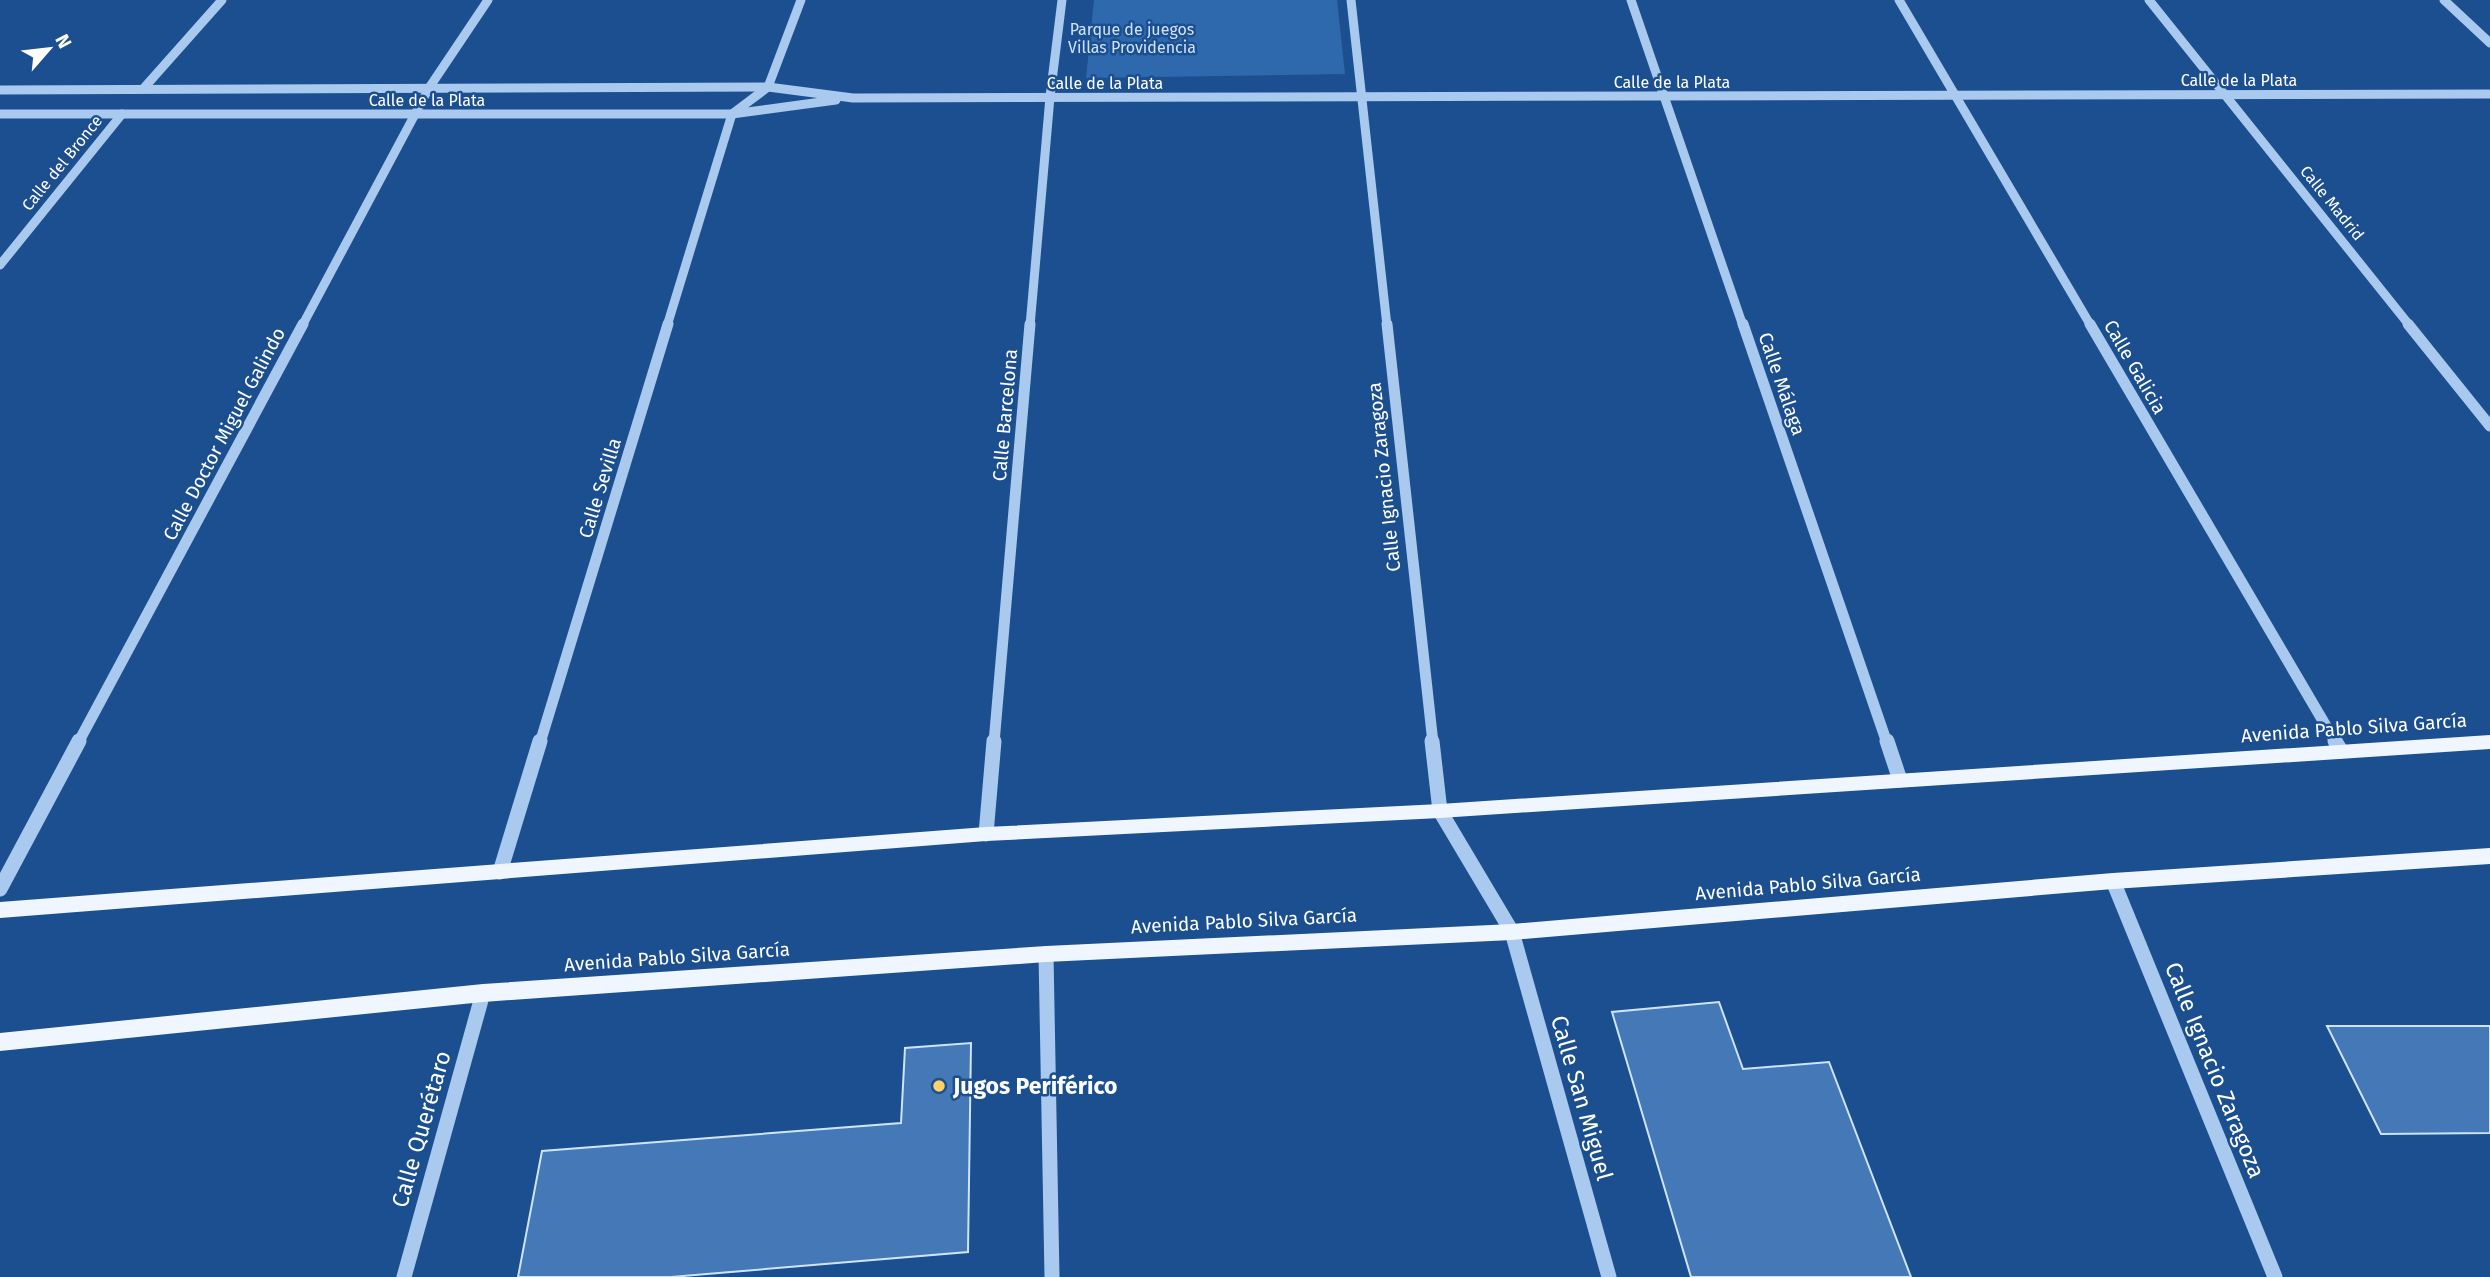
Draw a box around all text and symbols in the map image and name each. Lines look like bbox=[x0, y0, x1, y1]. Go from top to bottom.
north arrow bbox=[14, 14, 84, 84]
park label: Parque de juegos Villas Providencia bbox=[1068, 20, 1196, 57]
text: N bbox=[50, 30, 77, 52]
street label: Calle de la Plata bbox=[2181, 71, 2297, 90]
street label: Calle de la Plata bbox=[1614, 73, 1730, 92]
street label: Calle de la Plata bbox=[1047, 74, 1163, 93]
street label: Calle de la Plata bbox=[369, 91, 485, 110]
street label: Calle del Bronce bbox=[18, 112, 106, 214]
street label: Calle Madrid bbox=[2296, 162, 2368, 244]
street label: Calle Galicia bbox=[2099, 316, 2171, 418]
street label: Calle Doctor Miguel Galindo bbox=[158, 324, 290, 544]
street label: Calle Málaga bbox=[1754, 329, 1810, 439]
street label: Calle Barcelona bbox=[988, 348, 1022, 482]
street label: Calle Ignacio Zaragoza bbox=[1363, 381, 1405, 573]
street label: Calle Sevilla bbox=[574, 435, 626, 541]
street label: Avenida Pablo Silva García bbox=[2240, 709, 2468, 747]
street label: Avenida Pablo Silva García bbox=[1694, 863, 1922, 905]
street label: Avenida Pablo Silva García bbox=[1130, 904, 1358, 938]
street label: Avenida Pablo Silva García bbox=[563, 938, 791, 976]
street label: Calle Ignacio Zaragoza bbox=[2159, 958, 2271, 1182]
street label: Calle San Miguel bbox=[1545, 1012, 1619, 1184]
street label: Calle Querétaro bbox=[385, 1047, 457, 1211]
place label: Jugos Periférico bbox=[952, 1072, 1117, 1100]
marker: Jugos Periférico bbox=[931, 1078, 947, 1094]

